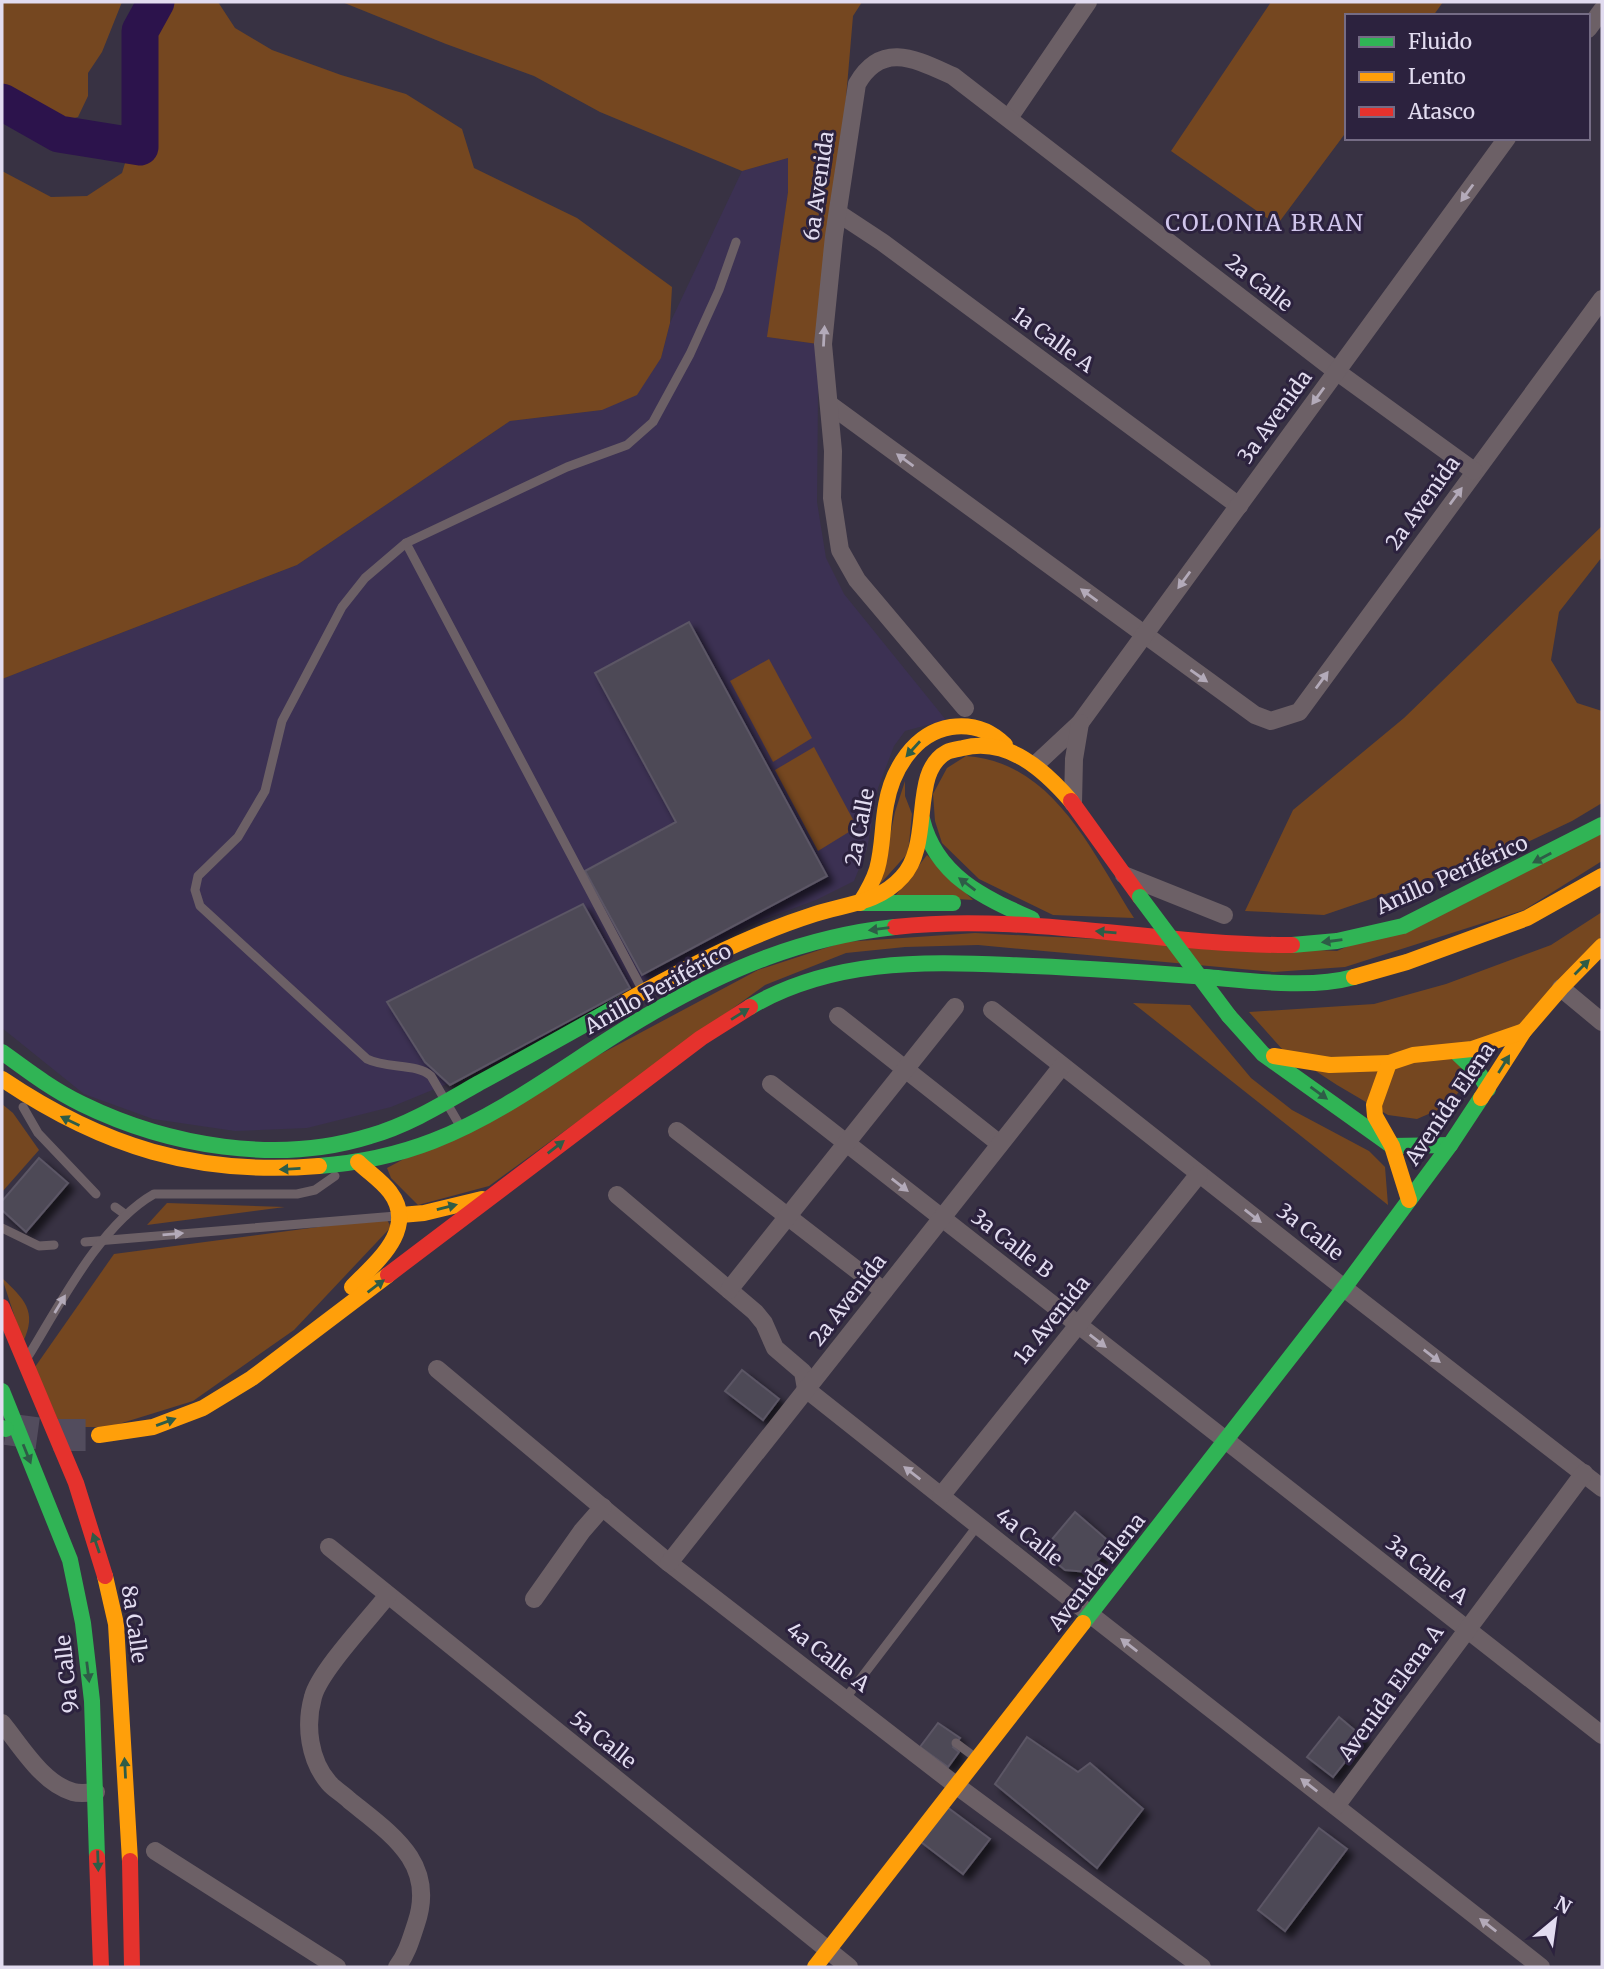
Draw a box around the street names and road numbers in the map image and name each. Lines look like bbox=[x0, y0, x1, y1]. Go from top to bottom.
street label: 6a Avenida bbox=[797, 129, 840, 242]
street label: 2a Calle bbox=[1220, 248, 1298, 317]
street label: 1a Calle A bbox=[1007, 301, 1100, 378]
street label: 3a Avenida bbox=[1232, 365, 1318, 469]
street label: 2a Avenida bbox=[1379, 450, 1466, 555]
street label: 2a Calle bbox=[839, 786, 880, 868]
street label: Anillo Periférico bbox=[1371, 829, 1532, 921]
street label: Anillo Periférico bbox=[579, 937, 736, 1041]
street label: Avenida Elena bbox=[1398, 1037, 1500, 1171]
street label: 3a Calle bbox=[1271, 1197, 1349, 1266]
street label: 3a Calle B bbox=[966, 1203, 1059, 1284]
street label: 2a Avenida bbox=[803, 1248, 892, 1351]
street label: 1a Avenida bbox=[1008, 1270, 1096, 1370]
street label: 4a Calle bbox=[990, 1501, 1068, 1572]
street label: Avenida Elena bbox=[1042, 1507, 1151, 1637]
street label: 3a Calle A bbox=[1381, 1529, 1474, 1610]
street label: 8a Calle bbox=[116, 1583, 153, 1665]
street label: 4a Calle A bbox=[781, 1616, 876, 1698]
street label: Avenida Elena A bbox=[1332, 1619, 1449, 1767]
street label: 9a Calle bbox=[49, 1634, 84, 1714]
street label: 5a Calle bbox=[565, 1705, 642, 1775]

